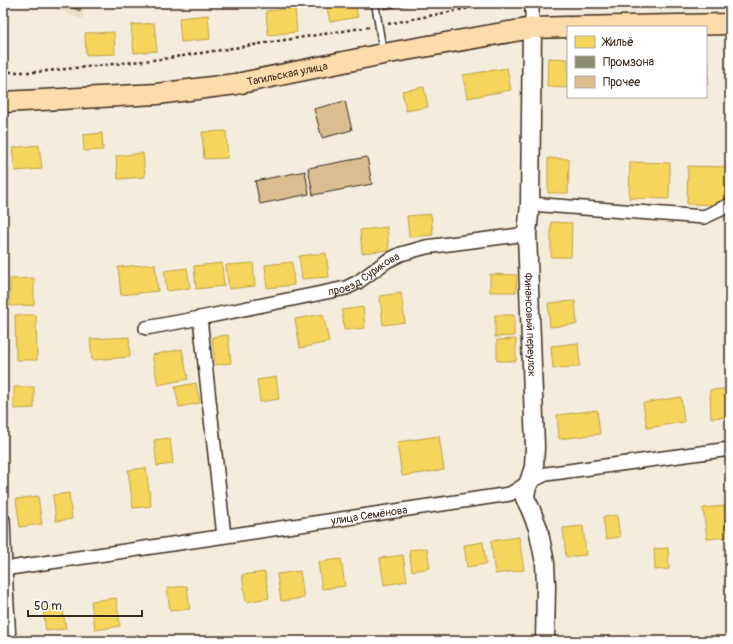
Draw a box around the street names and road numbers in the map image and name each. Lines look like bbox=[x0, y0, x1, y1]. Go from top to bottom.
street label: Тагильская улица bbox=[246, 59, 329, 88]
street label: проезд Сурикова bbox=[327, 249, 401, 298]
street label: Финансовый переулок bbox=[522, 273, 539, 377]
street label: улица Семёнова bbox=[329, 503, 408, 527]

